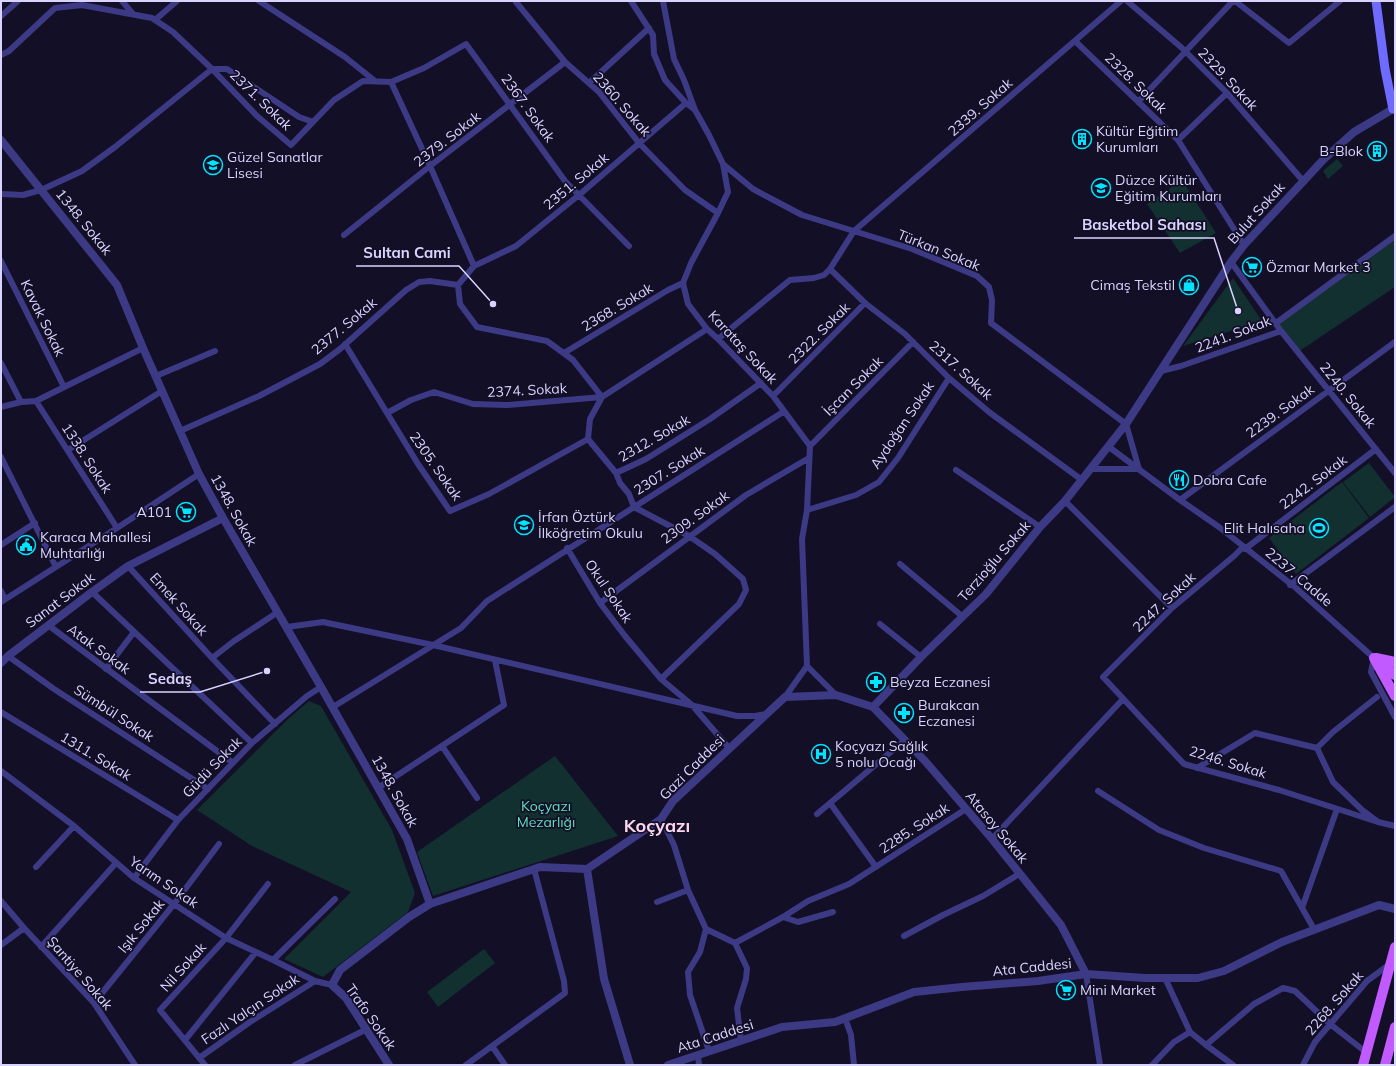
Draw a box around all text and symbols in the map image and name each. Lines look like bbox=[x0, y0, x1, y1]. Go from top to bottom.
street label: 2329. Sokak bbox=[1194, 44, 1262, 115]
street label: 2328. Sokak bbox=[1101, 49, 1172, 118]
street label: 2371. Sokak bbox=[226, 66, 297, 135]
street label: 2360. Sokak bbox=[589, 68, 656, 141]
street label: 2367. Sokak bbox=[497, 70, 559, 146]
street label: 2339. Sokak bbox=[944, 73, 1017, 140]
street label: 2379. Sokak bbox=[410, 107, 485, 171]
place label: Kültür Eğitim Kurumları bbox=[1096, 122, 1178, 156]
building icon: Kültür Eğitim Kurumları bbox=[1071, 128, 1093, 150]
building icon: B-Blok bbox=[1366, 140, 1388, 162]
place label: B-Blok bbox=[1319, 142, 1364, 160]
place label: Güzel Sanatlar Lisesi bbox=[227, 148, 323, 182]
street label: 2351. Sokak bbox=[540, 148, 613, 214]
school or university icon: Güzel Sanatlar Lisesi bbox=[202, 154, 224, 176]
place label: Düzce Kültür Eğitim Kurumları bbox=[1115, 171, 1222, 205]
school or university icon: Düzce Kültür Eğitim Kurumları bbox=[1090, 177, 1112, 199]
street label: Bulut Sokak bbox=[1224, 178, 1289, 248]
street label: 1348. Sokak bbox=[52, 185, 117, 259]
callout: Basketbol Sahası bbox=[1074, 211, 1214, 238]
text: Basketbol Sahası bbox=[1082, 215, 1206, 234]
street label: Türkan Sokak bbox=[895, 225, 984, 275]
callout: Sultan Cami bbox=[356, 239, 459, 266]
text: Sultan Cami bbox=[363, 243, 451, 262]
supermarket icon: Özmar Market 3 bbox=[1241, 256, 1263, 278]
place label: Özmar Market 3 bbox=[1266, 258, 1371, 276]
shop icon: Cimaş Tekstil bbox=[1178, 274, 1200, 296]
place label: Cimaş Tekstil bbox=[1090, 276, 1175, 294]
street label: Kavak Sokak bbox=[17, 277, 70, 360]
street label: 2368. Sokak bbox=[578, 278, 657, 335]
street label: 2377. Sokak bbox=[308, 293, 381, 359]
street label: 2322. Sokak bbox=[784, 298, 854, 368]
street label: Karataş Sokak bbox=[704, 306, 782, 388]
street label: 2241. Sokak bbox=[1192, 311, 1274, 357]
street label: 2317. Sokak bbox=[925, 337, 997, 404]
street label: İşcan Sokak bbox=[819, 352, 887, 420]
street label: 2240. Sokak bbox=[1316, 358, 1381, 432]
street label: Aydoğan Sokak bbox=[866, 377, 938, 472]
street label: 2374. Sokak bbox=[487, 379, 568, 401]
street label: 2239. Sokak bbox=[1242, 380, 1318, 442]
street label: 2312. Sokak bbox=[615, 410, 694, 466]
street label: 1338. Sokak bbox=[58, 420, 117, 497]
street label: 2305. Sokak bbox=[406, 428, 467, 505]
street label: 2307. Sokak bbox=[630, 441, 708, 499]
street label: 2242. Sokak bbox=[1276, 450, 1351, 513]
restaurant icon: Dobra Cafe bbox=[1168, 469, 1190, 491]
street label: 1348. Sokak bbox=[207, 471, 262, 550]
place label: Dobra Cafe bbox=[1193, 471, 1267, 489]
street label: 2309. Sokak bbox=[657, 486, 733, 548]
supermarket icon: A101 bbox=[175, 501, 197, 523]
place label: A101 bbox=[137, 503, 172, 521]
place label: İrfan Öztürk İlköğretim Okulu bbox=[538, 508, 643, 542]
school or university icon: İrfan Öztürk İlköğretim Okulu bbox=[513, 514, 535, 536]
street label: Terzioğlu Sokak bbox=[954, 516, 1035, 605]
sports icon: Elit Halısaha bbox=[1308, 517, 1330, 539]
place label: Elit Halısaha bbox=[1224, 519, 1305, 537]
place label: Karaca Mahallesi Muhtarlığı bbox=[40, 528, 151, 562]
public building icon: Karaca Mahallesi Muhtarlığı bbox=[15, 534, 37, 556]
street label: 2237. Cadde bbox=[1262, 544, 1336, 610]
street label: Okul Sokak bbox=[581, 556, 637, 627]
street label: Sanat Sokak bbox=[22, 568, 99, 632]
street label: 2247. Sokak bbox=[1129, 568, 1200, 636]
street label: Emek Sokak bbox=[146, 569, 212, 640]
street label: Atak Sokak bbox=[64, 620, 135, 678]
callout: Sedaş bbox=[140, 665, 200, 692]
text: Sedaş bbox=[148, 669, 192, 688]
pharmacy icon: Beyza Eczanesi bbox=[865, 671, 887, 693]
place label: Beyza Eczanesi bbox=[890, 673, 990, 691]
street label: Sümbül Sokak bbox=[71, 680, 158, 746]
place label: Burakcan Eczanesi bbox=[918, 696, 980, 730]
pharmacy icon: Burakcan Eczanesi bbox=[893, 702, 915, 724]
street label: 1311. Sokak bbox=[57, 728, 136, 785]
street label: Gazi Caddesi bbox=[655, 730, 729, 804]
street label: Güdü Sokak bbox=[178, 732, 246, 801]
place label: Koçyazı Sağlık 5 nolu Ocağı bbox=[835, 737, 929, 771]
street label: 2246. Sokak bbox=[1187, 742, 1270, 783]
hospital icon: Koçyazı Sağlık 5 nolu Ocağı bbox=[810, 743, 832, 765]
street label: 1348. Sokak bbox=[368, 752, 423, 831]
street label: Atasoy Sokak bbox=[962, 787, 1033, 867]
park label: Koçyazı Mezarlığı bbox=[517, 797, 575, 831]
street label: 2285. Sokak bbox=[876, 798, 953, 857]
district label: Koçyazı bbox=[624, 814, 690, 837]
street label: Yarım Sokak bbox=[125, 852, 203, 912]
street label: Işık Sokak bbox=[114, 895, 169, 957]
street label: Şantiye Sokak bbox=[43, 933, 117, 1014]
street label: Nil Sokak bbox=[156, 938, 210, 995]
street label: Ata Caddesi bbox=[992, 954, 1072, 980]
street label: 2268. Sokak bbox=[1301, 966, 1368, 1039]
street label: Fazlı Yalçın Sokak bbox=[198, 969, 303, 1048]
supermarket icon: Mini Market bbox=[1055, 979, 1077, 1001]
street label: Trafo Sokak bbox=[342, 981, 401, 1054]
place label: Mini Market bbox=[1080, 981, 1156, 999]
street label: Ata Caddesi bbox=[674, 1015, 756, 1057]

